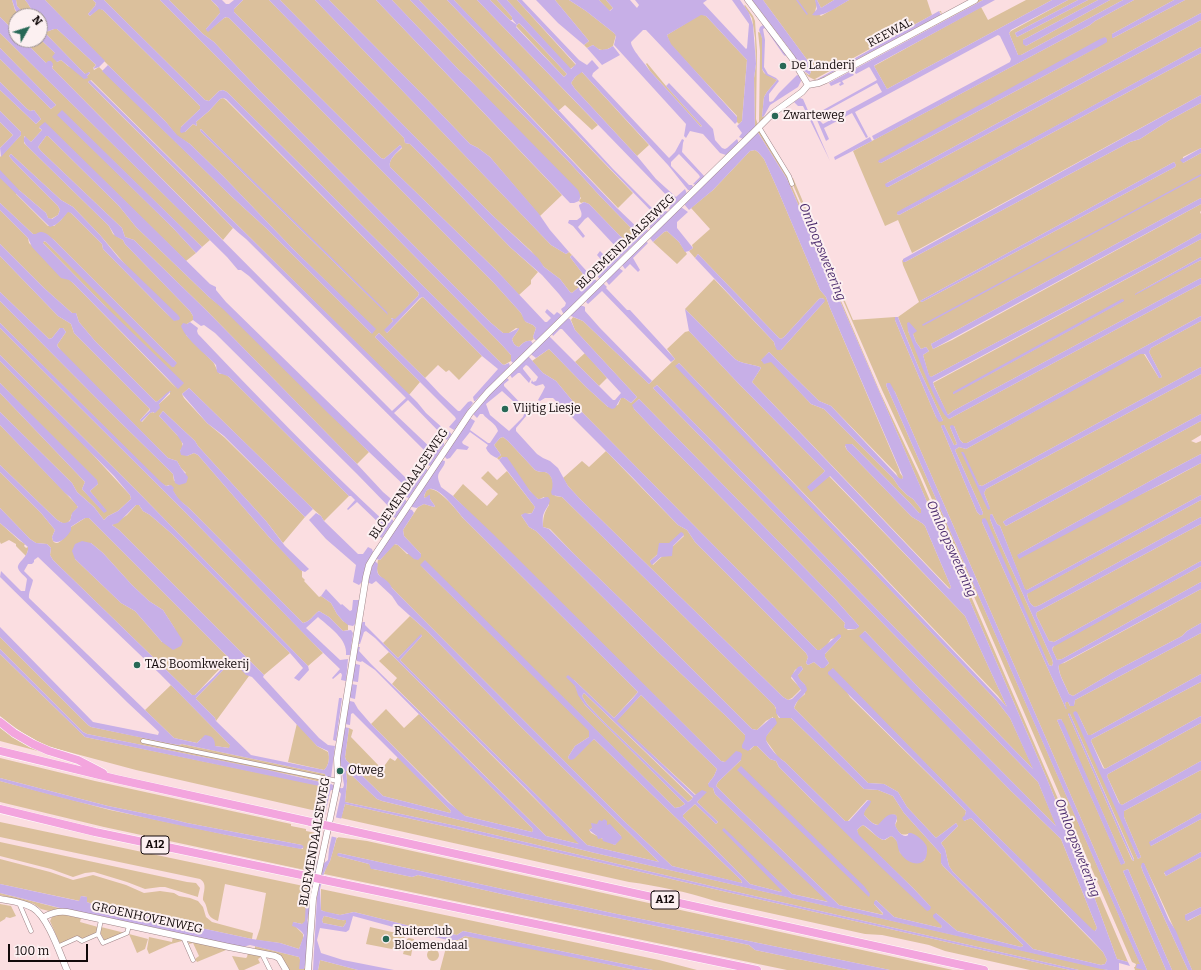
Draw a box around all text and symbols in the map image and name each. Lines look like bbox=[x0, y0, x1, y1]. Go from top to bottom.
north arrow bbox=[8, 8, 48, 48]
text: N bbox=[29, 13, 45, 28]
street label: REEWAL bbox=[865, 15, 915, 51]
place label: De Landerij bbox=[791, 59, 855, 73]
marker: De Landerij bbox=[778, 61, 788, 71]
place label: Zwarteweg bbox=[783, 109, 844, 123]
marker: Zwarteweg bbox=[770, 111, 780, 121]
street label: BLOEMENDAALSEWEG bbox=[574, 191, 678, 293]
water label: Omloopswetering bbox=[795, 201, 849, 303]
place label: Vlijtig Liesje bbox=[513, 402, 581, 416]
marker: Vlijtig Liesje bbox=[500, 404, 510, 414]
street label: BLOEMENDAALSEWEG bbox=[366, 426, 452, 542]
water label: Omloopswetering bbox=[923, 498, 979, 600]
place label: TAS Boomkwekerij bbox=[145, 658, 249, 672]
marker: TAS Boomkwekerij bbox=[132, 660, 142, 670]
place label: Otweg bbox=[348, 764, 384, 778]
marker: Otweg bbox=[335, 766, 345, 776]
street label: BLOEMENDAALSEWEG bbox=[297, 776, 333, 908]
water label: Omloopswetering bbox=[1051, 796, 1103, 900]
road number: A12 bbox=[141, 836, 169, 854]
road number: A12 bbox=[651, 891, 679, 909]
street label: GROENHOVENWEG bbox=[90, 899, 204, 937]
place label: Ruiterclub Bloemendaal bbox=[394, 925, 468, 953]
marker: Ruiterclub Bloemendaal bbox=[381, 934, 391, 944]
scale bar bbox=[10, 936, 90, 962]
text: 100 m bbox=[15, 944, 49, 958]

